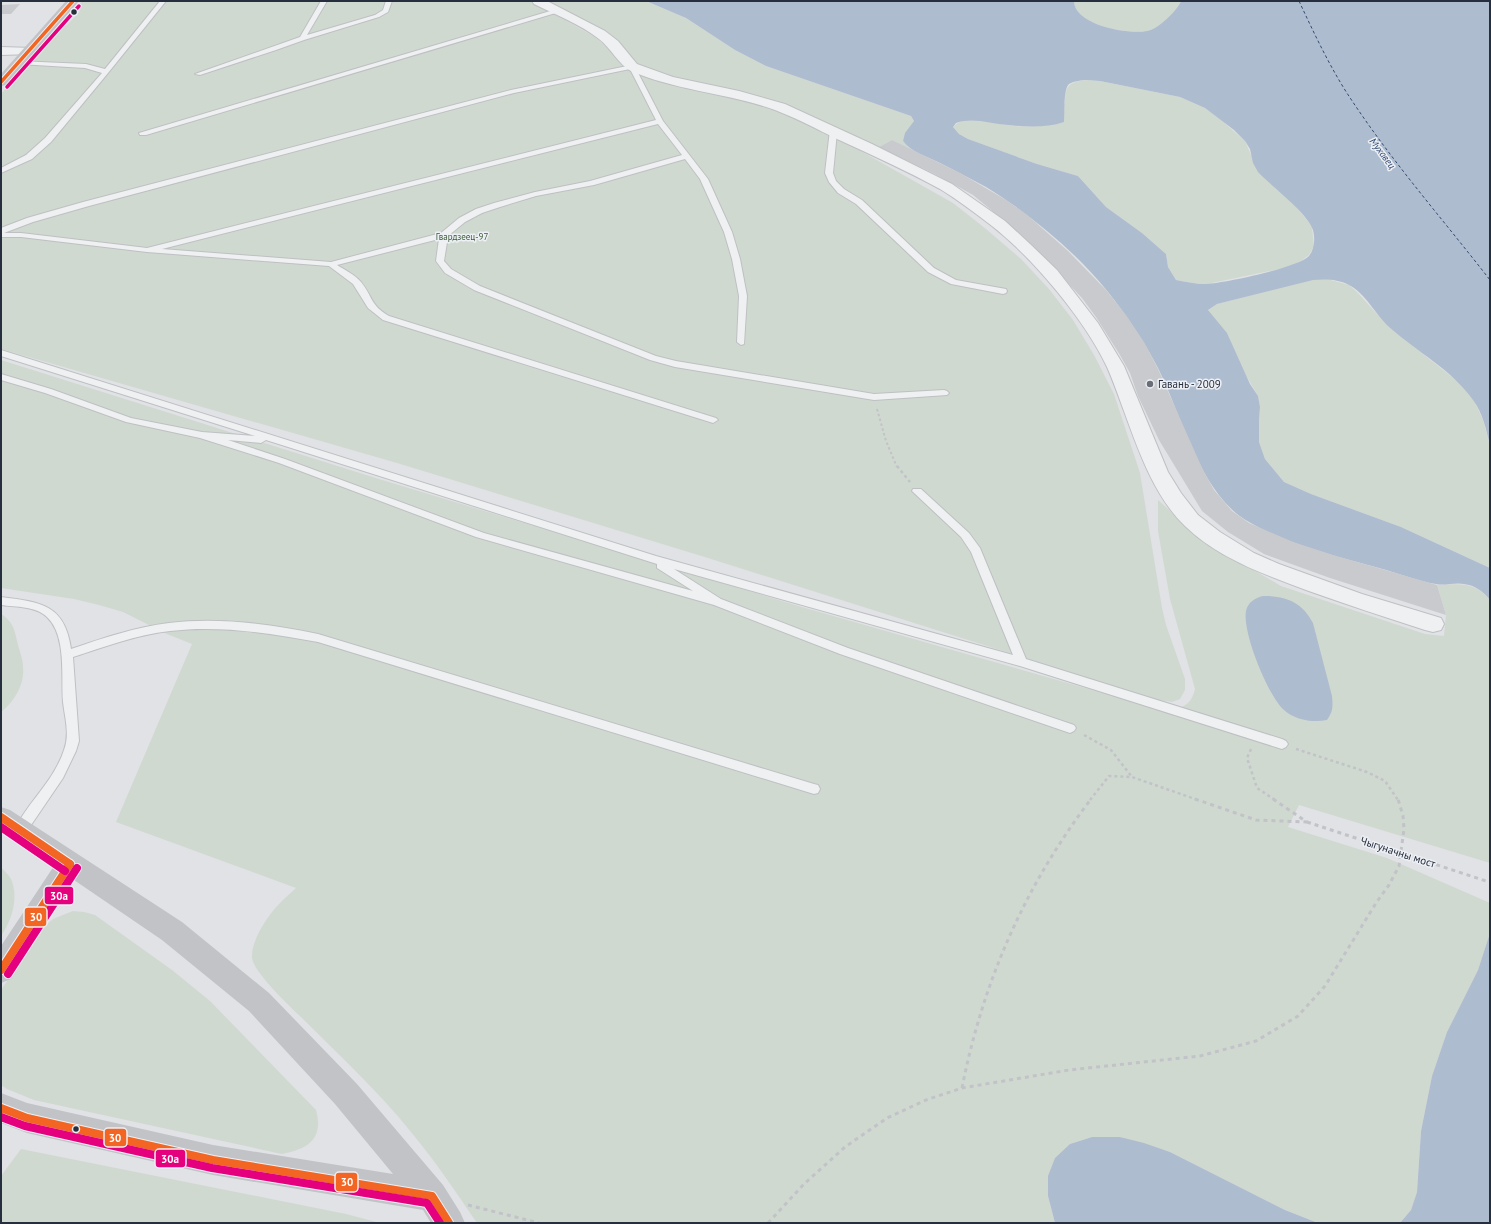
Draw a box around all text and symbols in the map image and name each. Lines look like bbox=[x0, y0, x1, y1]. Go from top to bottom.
unlabelled marker bbox=[69, 7, 79, 17]
water label: Мухавец bbox=[1367, 135, 1399, 171]
park label: Гвардзеец-97 bbox=[436, 231, 488, 242]
place label: Гавань - 2009 bbox=[1158, 377, 1221, 391]
marker: Гавань - 2009 bbox=[1145, 379, 1155, 389]
street label: Чыгуначны мост bbox=[1359, 833, 1438, 871]
line badge: 30а bbox=[44, 886, 74, 905]
text: 30а bbox=[50, 889, 68, 903]
line badge: 30 bbox=[24, 907, 47, 927]
text: 30 bbox=[30, 910, 42, 924]
unlabelled marker bbox=[71, 1124, 81, 1134]
line badge: 30 bbox=[104, 1128, 127, 1147]
text: 30 bbox=[109, 1131, 121, 1145]
line badge: 30а bbox=[155, 1149, 186, 1168]
text: 30а bbox=[161, 1152, 179, 1166]
line badge: 30 bbox=[335, 1172, 358, 1192]
text: 30 bbox=[341, 1175, 353, 1189]

